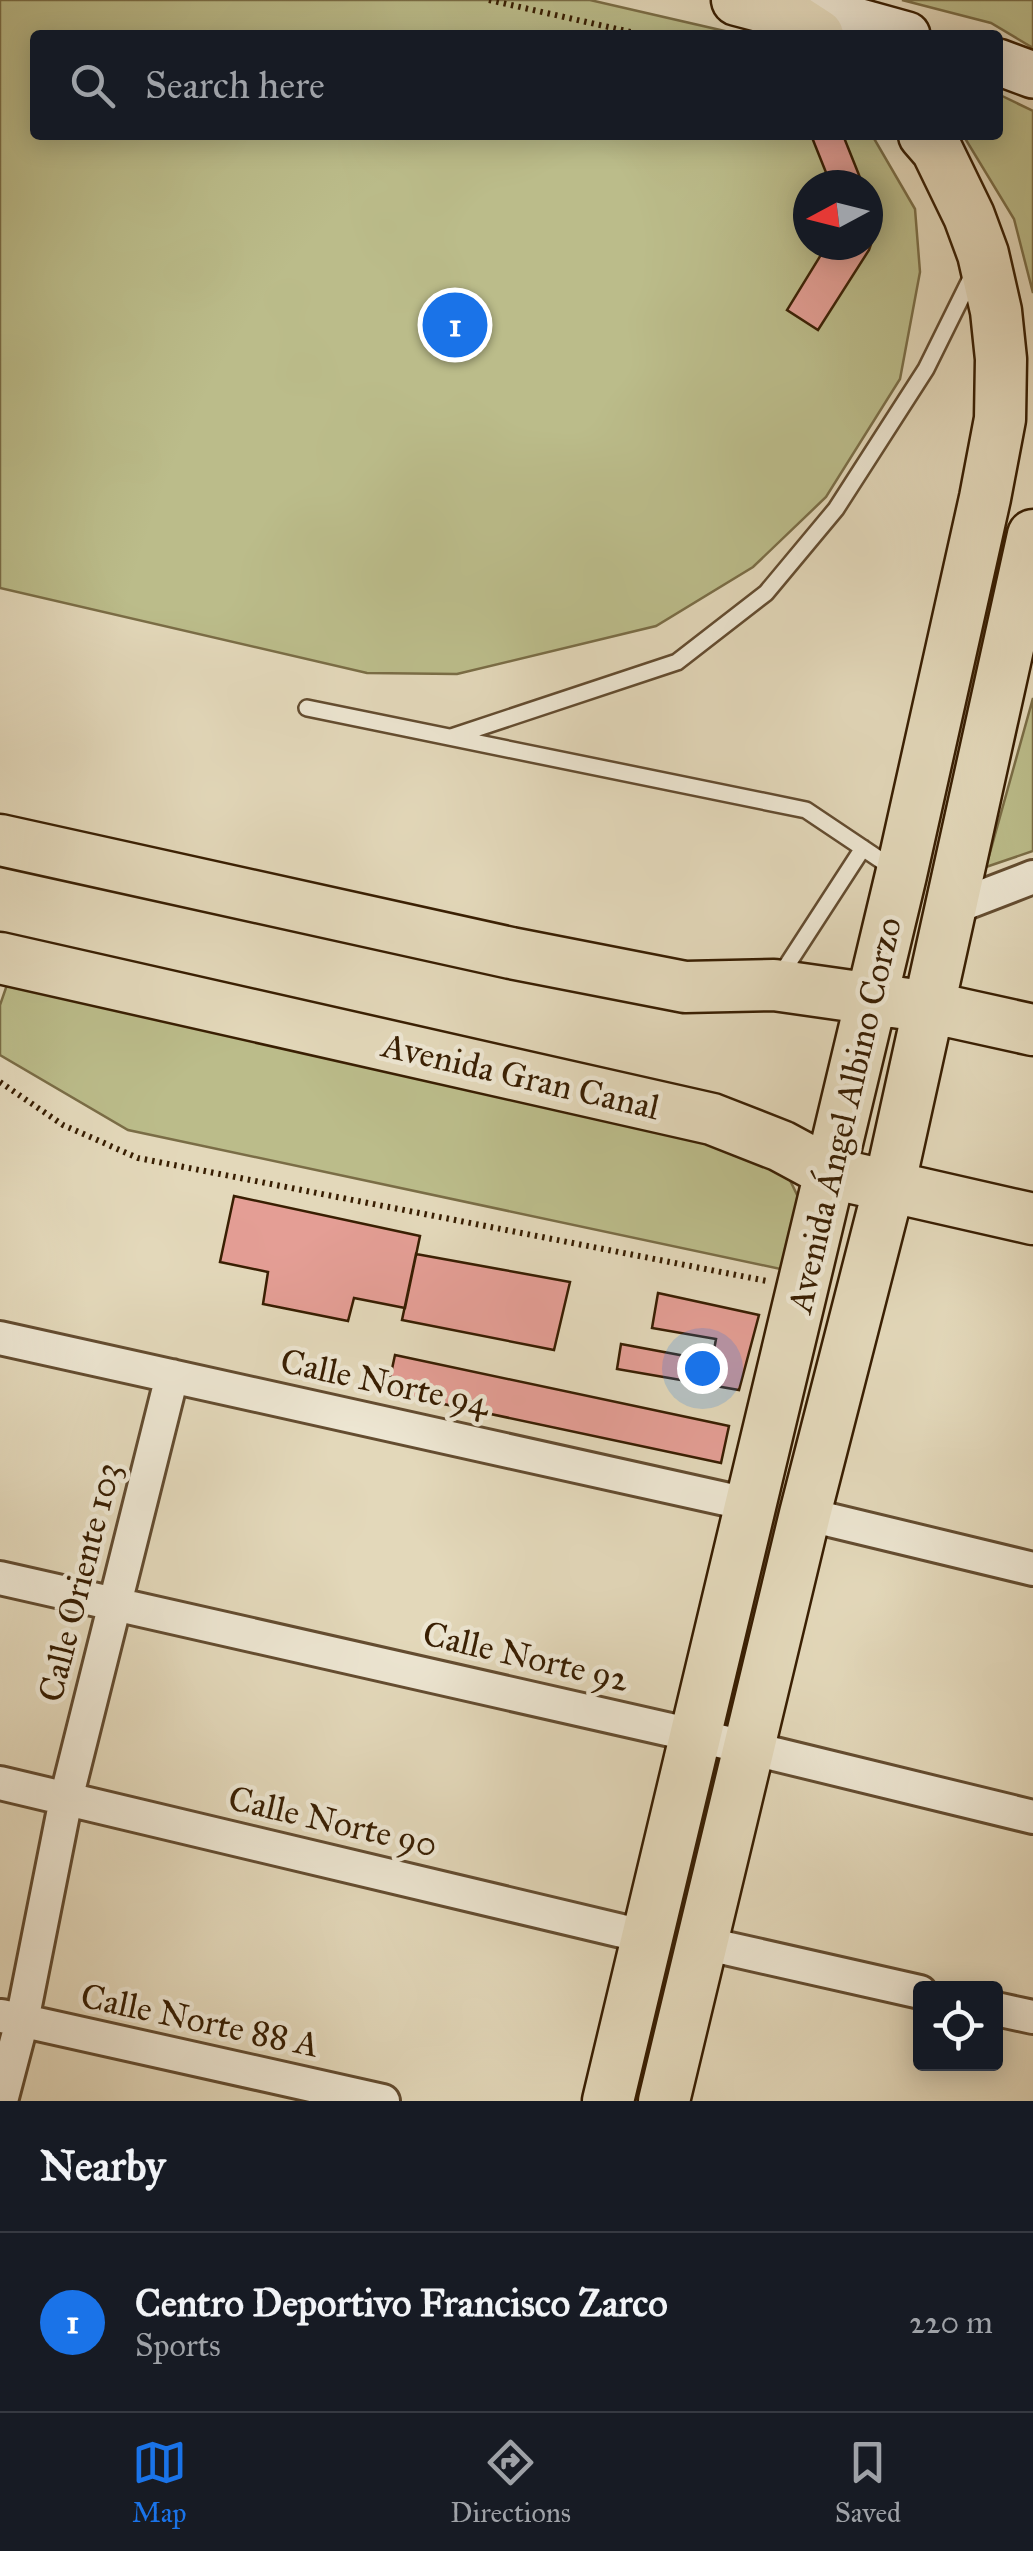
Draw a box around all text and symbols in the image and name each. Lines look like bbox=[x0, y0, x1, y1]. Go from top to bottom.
search box bbox=[30, 30, 1003, 140]
icon: search bbox=[65, 58, 120, 113]
text: Search here bbox=[145, 62, 325, 108]
north arrow bbox=[793, 170, 883, 260]
pin: 1 bbox=[422, 288, 488, 362]
street label: Avenida Ángel Albino Corzo bbox=[777, 913, 911, 1319]
street label: Avenida Gran Canal bbox=[376, 1023, 664, 1129]
street label: Calle Norte 94 bbox=[277, 1339, 495, 1426]
your location bbox=[677, 1343, 728, 1394]
street label: Calle Oriente 103 bbox=[29, 1458, 130, 1706]
street label: Calle Norte 92 bbox=[419, 1612, 634, 1701]
street label: Calle Norte 90 bbox=[224, 1777, 442, 1866]
street label: Calle Norte 88 A bbox=[77, 1974, 323, 2067]
map controls bbox=[913, 1981, 1003, 2071]
button: locate bbox=[913, 1981, 1003, 2071]
text: Nearby bbox=[40, 2140, 165, 2192]
text: Centro Deportivo Francisco Zarco bbox=[135, 2280, 668, 2326]
text: 1 bbox=[66, 2303, 79, 2342]
text: 220 m bbox=[909, 2303, 993, 2342]
text: Sports bbox=[135, 2326, 221, 2365]
tab: Map bbox=[132, 2435, 187, 2530]
tab: Directions bbox=[450, 2435, 571, 2530]
tab: Saved bbox=[835, 2435, 901, 2530]

